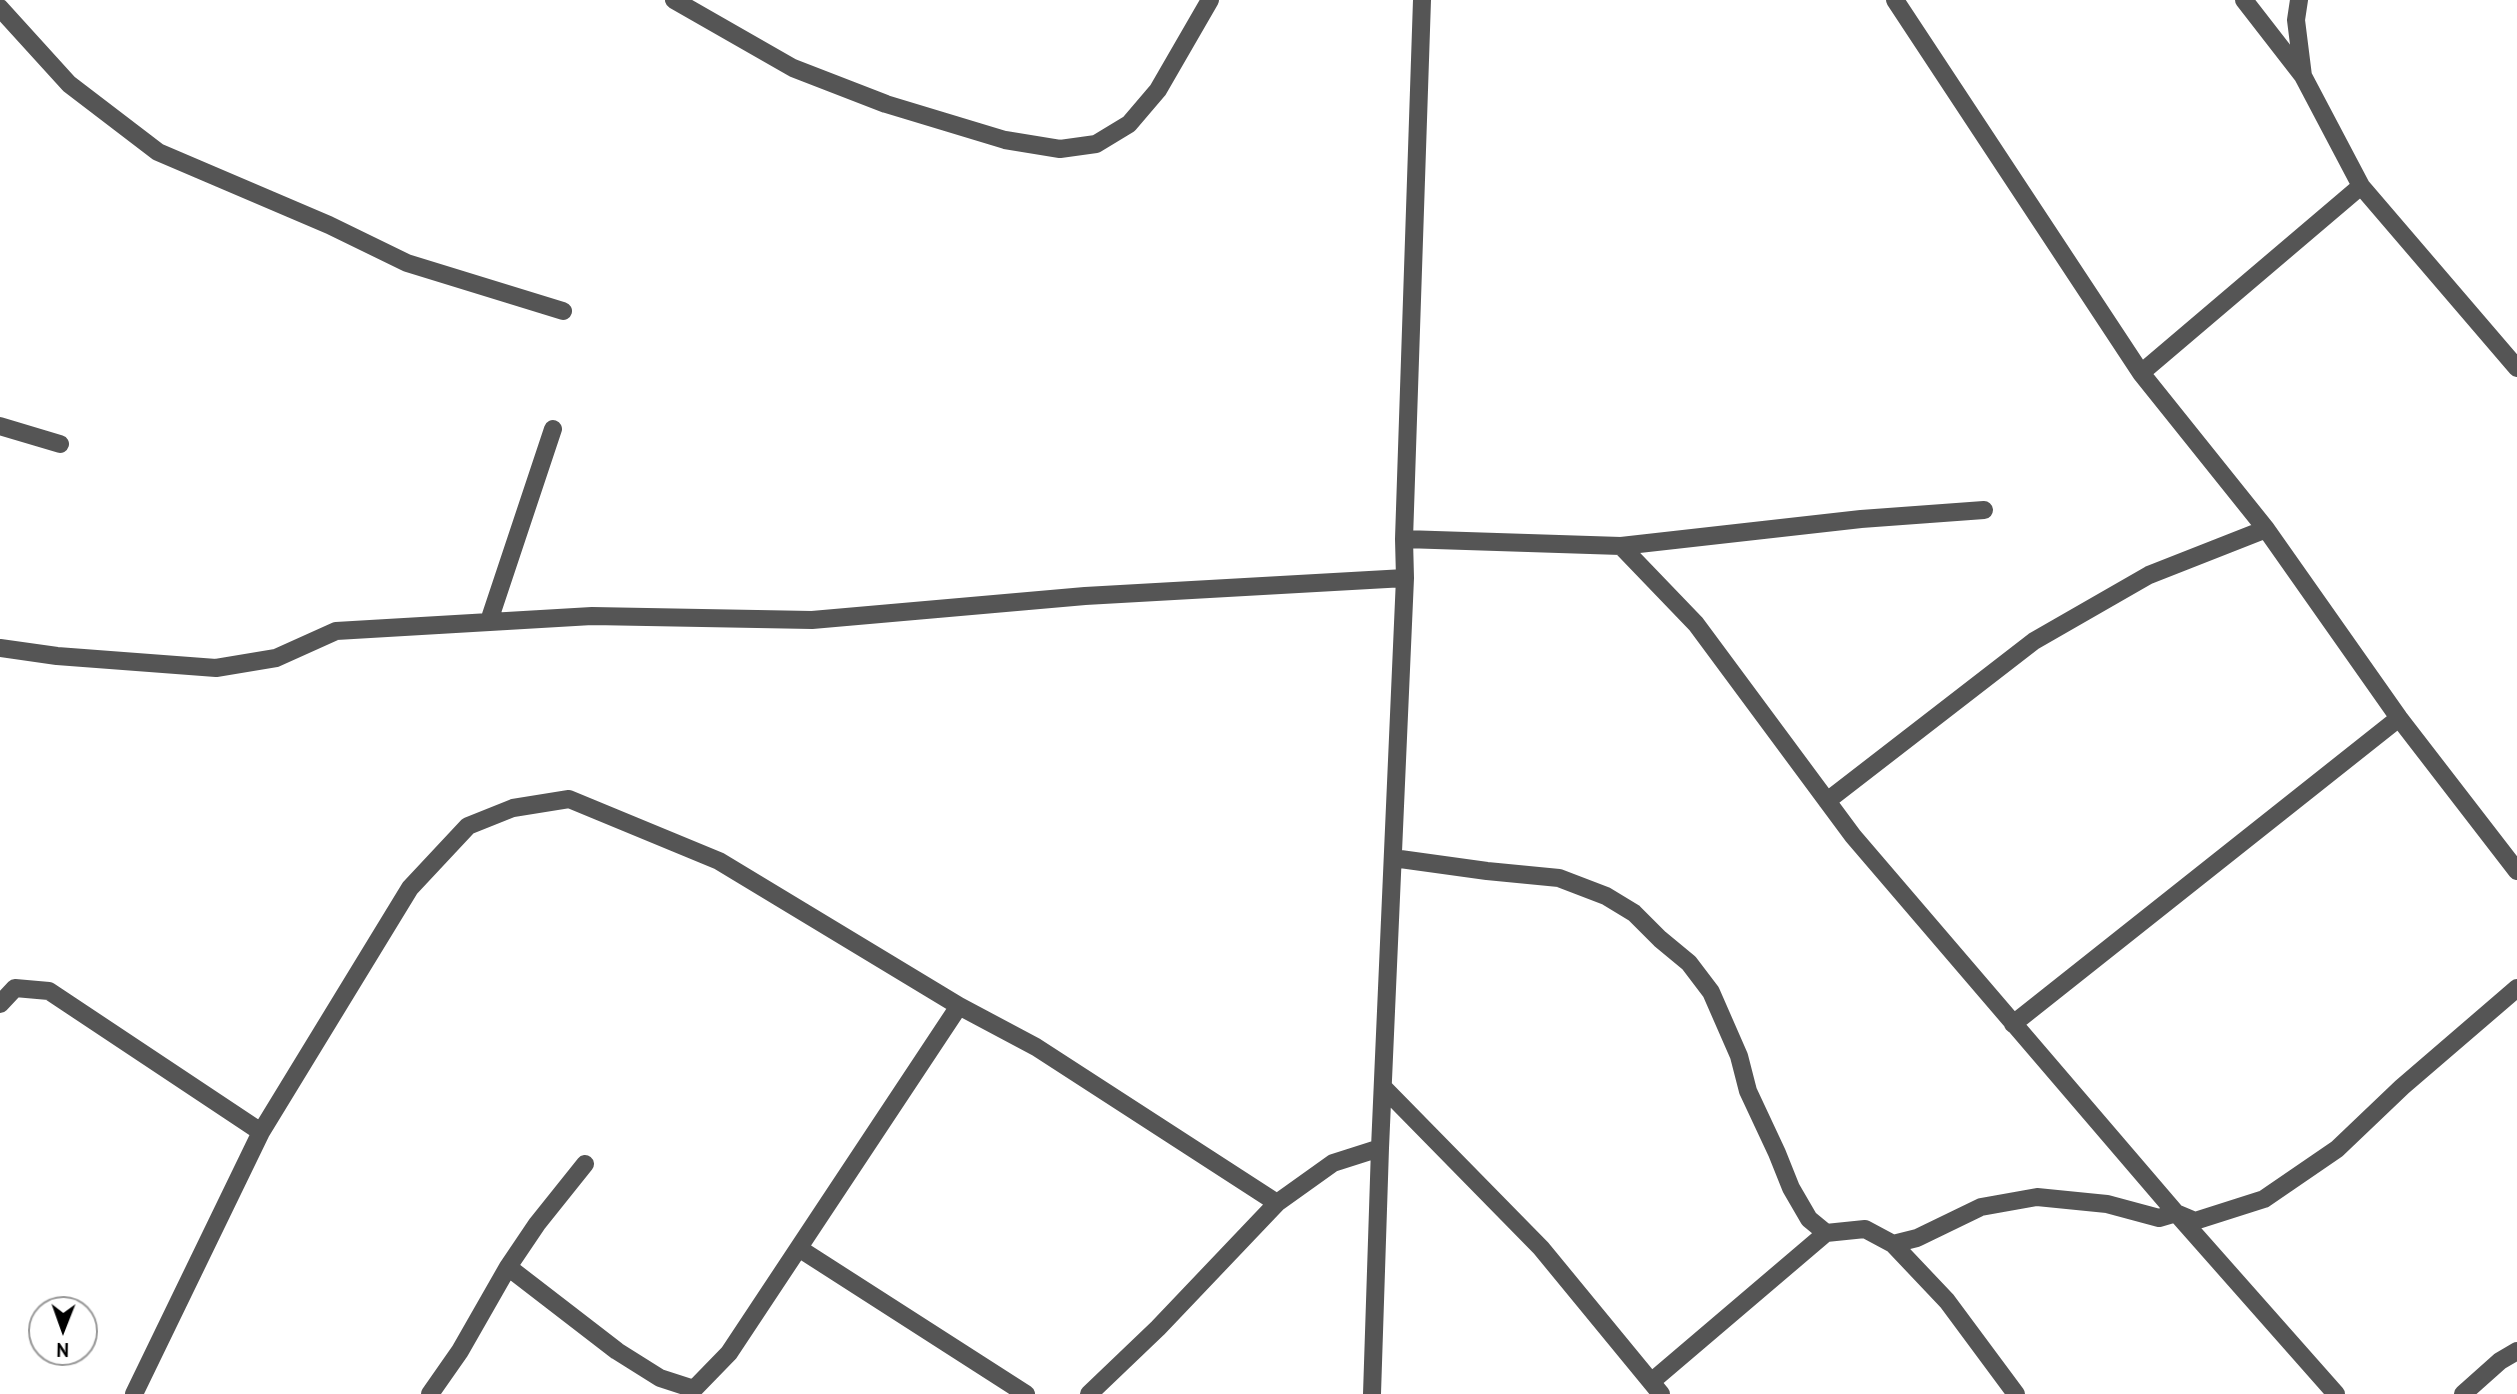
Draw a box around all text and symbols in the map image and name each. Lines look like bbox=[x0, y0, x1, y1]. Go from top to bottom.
north arrow bbox=[28, 1296, 98, 1366]
text: N bbox=[56, 1338, 69, 1362]

